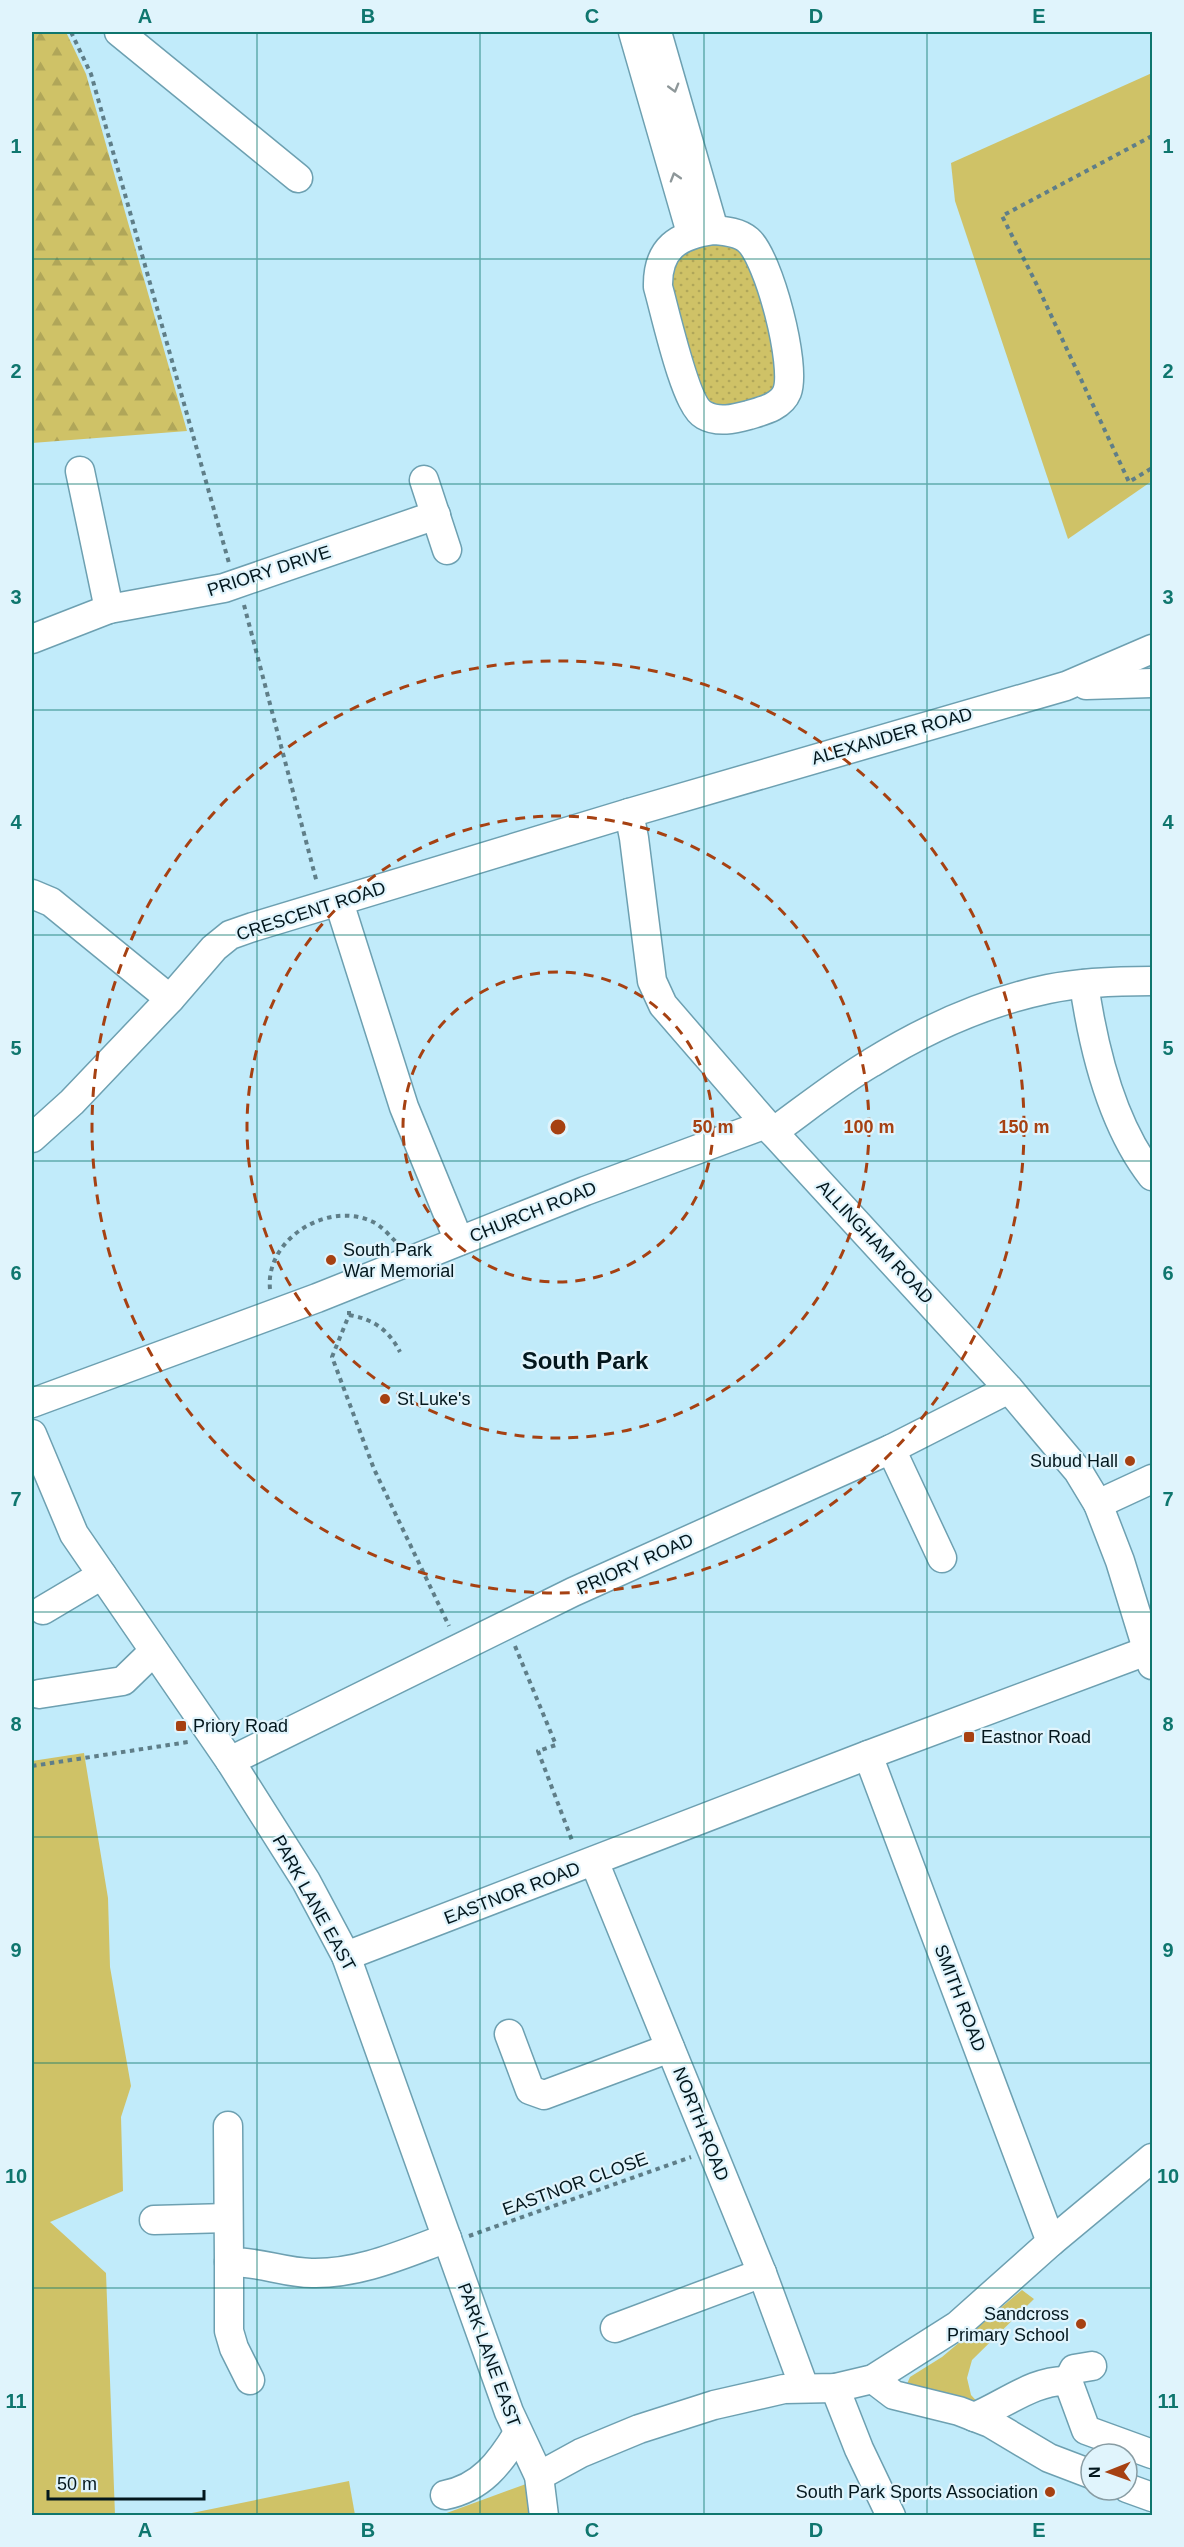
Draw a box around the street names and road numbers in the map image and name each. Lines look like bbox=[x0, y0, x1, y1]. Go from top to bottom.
street label: PRIORY DRIVE bbox=[205, 542, 333, 600]
street label: ALEXANDER ROAD bbox=[809, 704, 975, 768]
street label: CRESCENT ROAD bbox=[234, 877, 388, 945]
street label: ALLINGHAM ROAD bbox=[813, 1176, 937, 1308]
street label: CHURCH ROAD bbox=[467, 1177, 599, 1247]
street label: PRIORY ROAD bbox=[574, 1529, 696, 1599]
street label: PARK LANE EAST bbox=[268, 1832, 360, 1974]
street label: EASTNOR ROAD bbox=[441, 1858, 583, 1928]
street label: SMITH ROAD bbox=[930, 1942, 990, 2054]
street label: NORTH ROAD bbox=[669, 2064, 733, 2184]
street label: EASTNOR CLOSE bbox=[500, 2148, 650, 2220]
street label: PARK LANE EAST bbox=[454, 2280, 524, 2430]

